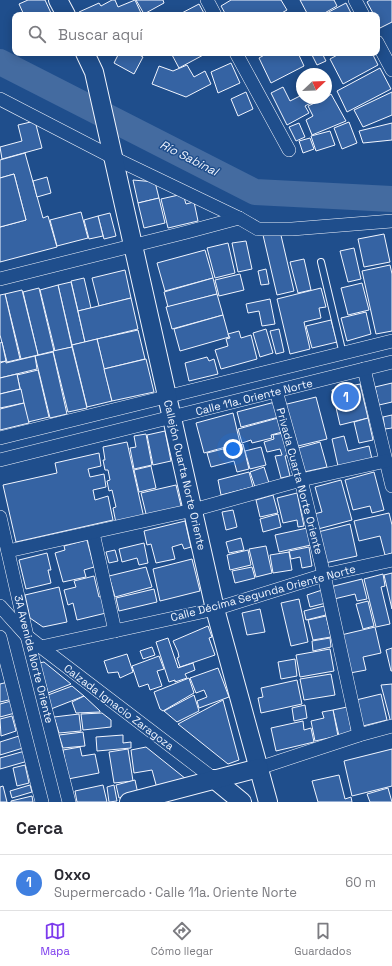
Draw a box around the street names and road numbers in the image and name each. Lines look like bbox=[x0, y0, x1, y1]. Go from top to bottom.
street label: Calle 11a. Oriente Norte bbox=[194, 376, 314, 418]
street label: Callejón Cuarta Norte Oriente bbox=[161, 398, 209, 552]
street label: Privada Cuarta Norte Oriente bbox=[274, 406, 326, 556]
street label: Calle Décima Segunda Oriente Norte bbox=[169, 562, 357, 624]
street label: 3A Avenida Norte Oriente bbox=[11, 593, 57, 725]
street label: Calzada Ignacio Zaragoza bbox=[61, 661, 177, 753]

